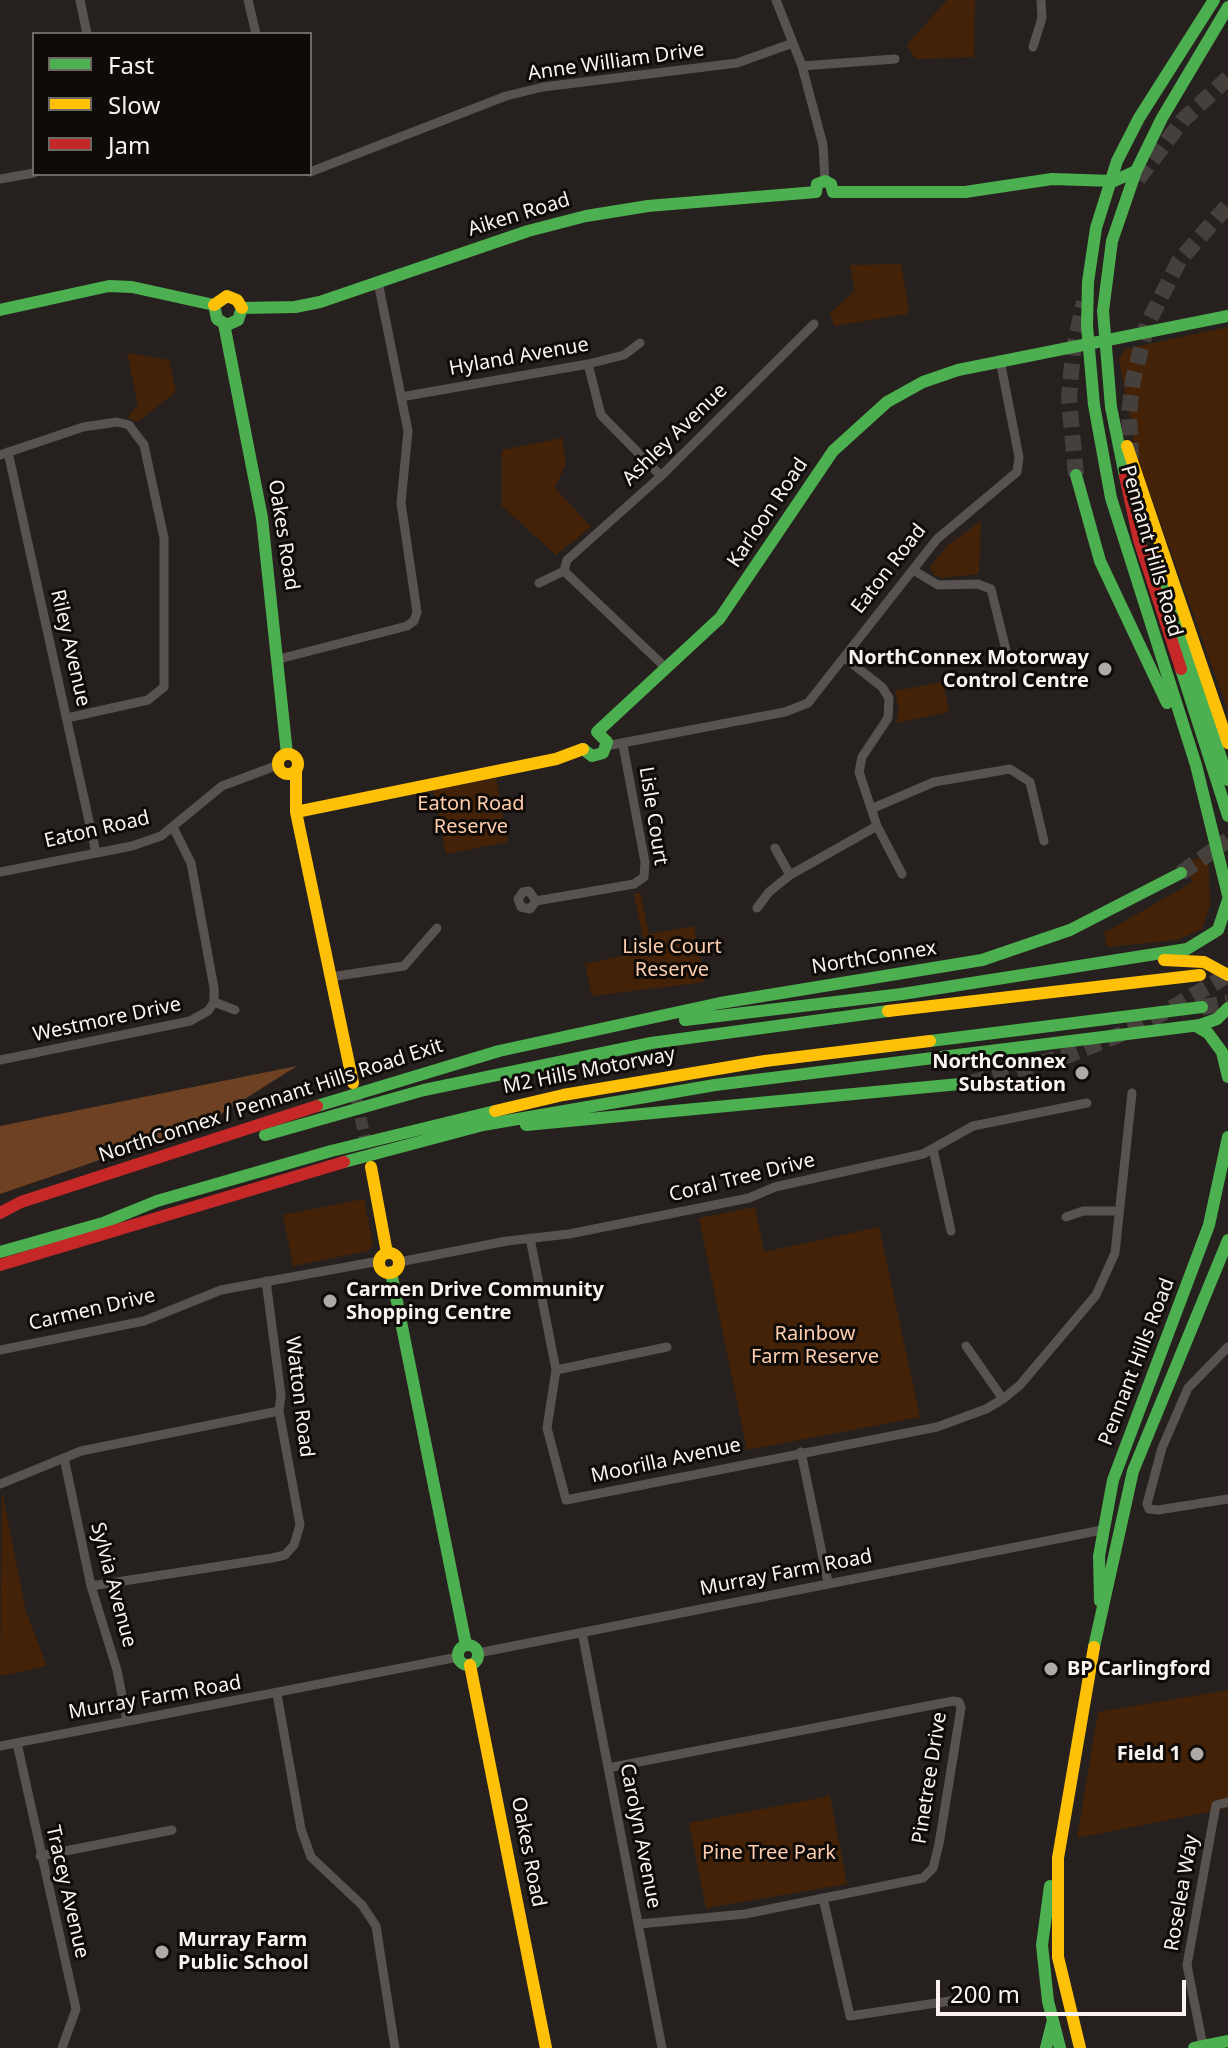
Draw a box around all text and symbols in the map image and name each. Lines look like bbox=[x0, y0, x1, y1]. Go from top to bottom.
legend bbox=[32, 32, 312, 176]
street label: Anne William Drive bbox=[526, 38, 706, 86]
text: Fast bbox=[108, 48, 154, 81]
text: Slow bbox=[108, 88, 160, 121]
text: Jam bbox=[108, 128, 150, 161]
street label: Aiken Road bbox=[465, 188, 573, 242]
street label: Hyland Avenue bbox=[447, 333, 591, 381]
street label: Ashley Avenue bbox=[618, 379, 732, 491]
street label: Karloon Road bbox=[723, 454, 813, 572]
street label: Pennant Hills Road bbox=[1115, 463, 1187, 639]
street label: Oakes Road bbox=[262, 478, 304, 592]
street label: Eaton Road bbox=[847, 519, 931, 619]
street label: Riley Avenue bbox=[45, 587, 95, 709]
place label: NorthConnex Motorway Control Centre bbox=[848, 646, 1089, 693]
marker: NorthConnex Motorway Control Centre bbox=[1096, 660, 1114, 678]
street label: Lisle Court bbox=[633, 765, 673, 867]
park label: Eaton Road Reserve bbox=[417, 792, 525, 839]
street label: Eaton Road bbox=[42, 806, 152, 854]
park label: Lisle Court Reserve bbox=[622, 935, 722, 982]
street label: NorthConnex bbox=[810, 936, 938, 980]
street label: Westmore Drive bbox=[31, 993, 183, 1047]
street label: NorthConnex / Pennant Hills Road Exit bbox=[96, 1034, 446, 1168]
street label: M2 Hills Motorway bbox=[501, 1043, 677, 1099]
place label: NorthConnex Substation bbox=[932, 1050, 1066, 1097]
marker: NorthConnex Substation bbox=[1073, 1064, 1091, 1082]
street label: Coral Tree Drive bbox=[667, 1148, 817, 1208]
street label: Pennant Hills Road bbox=[1094, 1275, 1180, 1449]
place label: Carmen Drive Community Shopping Centre bbox=[346, 1278, 604, 1325]
street label: Carmen Drive bbox=[26, 1284, 158, 1336]
marker: Carmen Drive Community Shopping Centre bbox=[321, 1292, 339, 1310]
park label: Rainbow Farm Reserve bbox=[751, 1322, 879, 1369]
street label: Watton Road bbox=[280, 1335, 318, 1459]
street label: Moorilla Avenue bbox=[589, 1433, 743, 1489]
street label: Sylvia Avenue bbox=[85, 1520, 141, 1650]
street label: Murray Farm Road bbox=[698, 1545, 874, 1601]
place label: BP Carlingford bbox=[1067, 1657, 1211, 1681]
marker: BP Carlingford bbox=[1042, 1660, 1060, 1678]
street label: Murray Farm Road bbox=[67, 1671, 243, 1725]
street label: Pinetree Drive bbox=[908, 1710, 952, 1846]
place label: Field 1 bbox=[1117, 1742, 1181, 1766]
marker: Field 1 bbox=[1188, 1745, 1206, 1763]
street label: Carolyn Avenue bbox=[614, 1762, 666, 1910]
street label: Oakes Road bbox=[506, 1795, 550, 1909]
street label: Tracey Avenue bbox=[40, 1823, 94, 1961]
street label: Roselea Way bbox=[1160, 1833, 1204, 1953]
park label: Pine Tree Park bbox=[702, 1841, 836, 1865]
place label: Murray Farm Public School bbox=[178, 1928, 309, 1975]
marker: Murray Farm Public School bbox=[153, 1943, 171, 1961]
scale bar bbox=[940, 1964, 1190, 2014]
text: 200 m bbox=[950, 1977, 1020, 2010]

